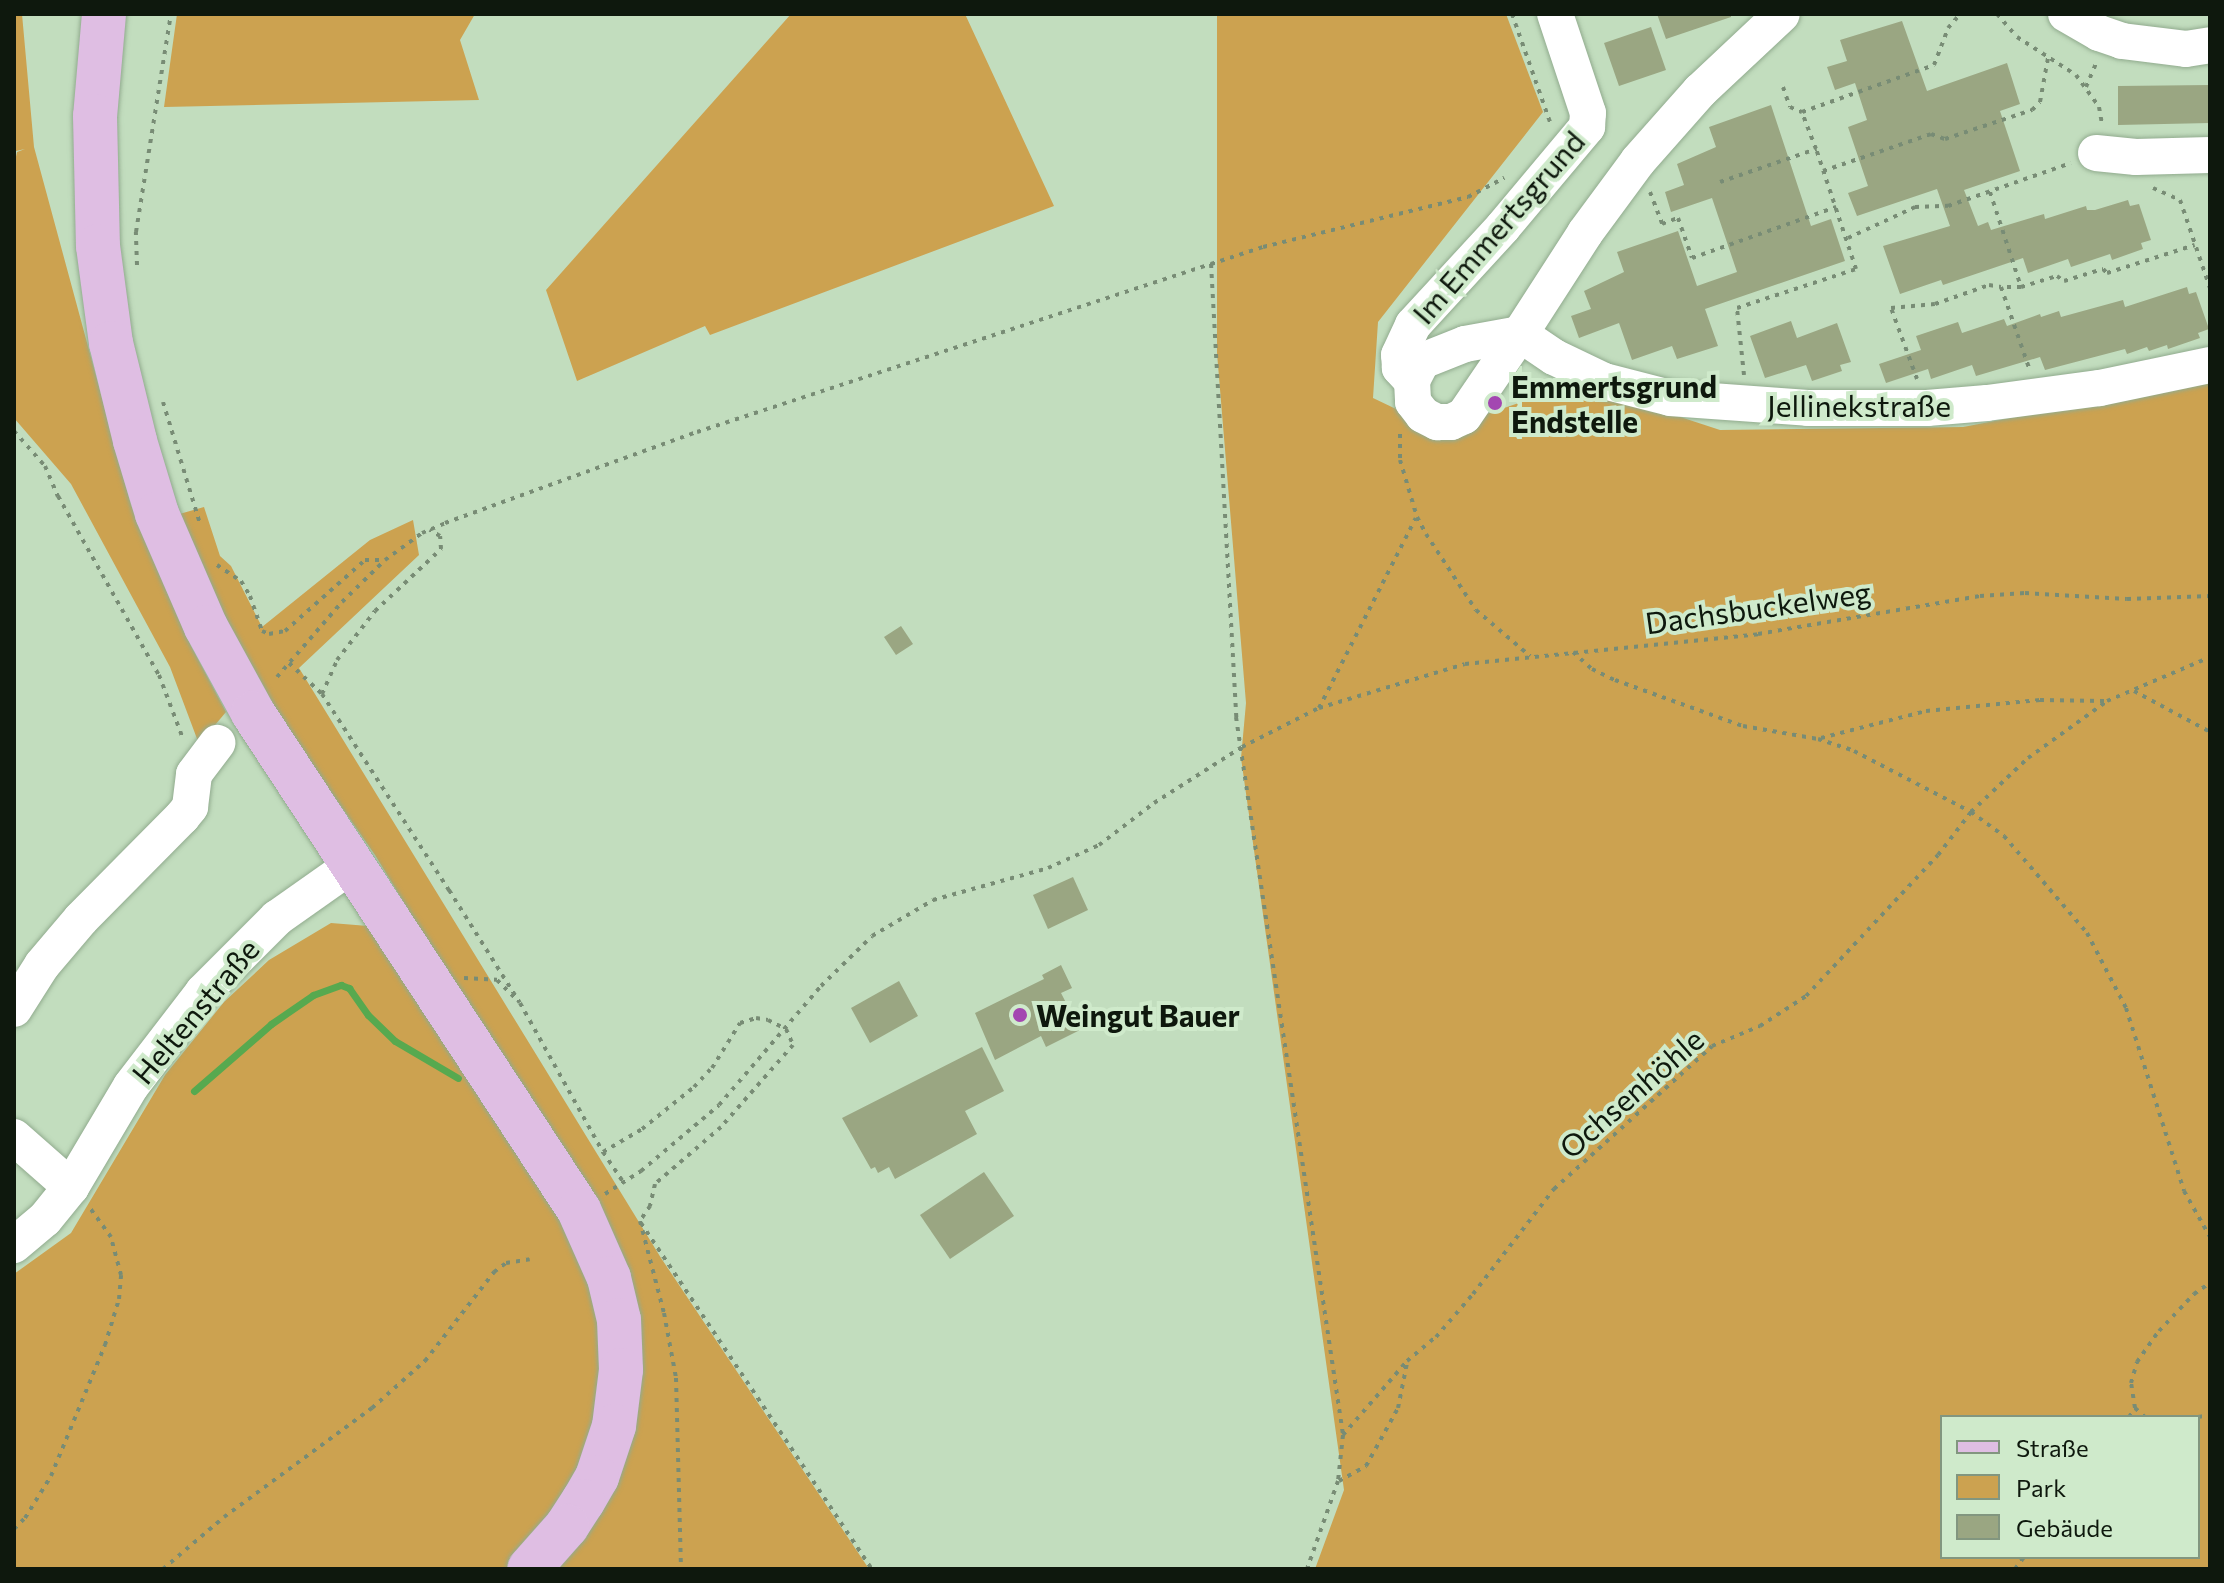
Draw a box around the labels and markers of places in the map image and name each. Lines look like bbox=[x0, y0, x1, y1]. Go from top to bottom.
place label: Emmertsgrund Endstelle bbox=[1511, 368, 1717, 438]
marker: Emmertsgrund Endstelle bbox=[1486, 394, 1504, 412]
place label: Weingut Bauer bbox=[1036, 997, 1240, 1033]
marker: Weingut Bauer bbox=[1011, 1006, 1029, 1024]

